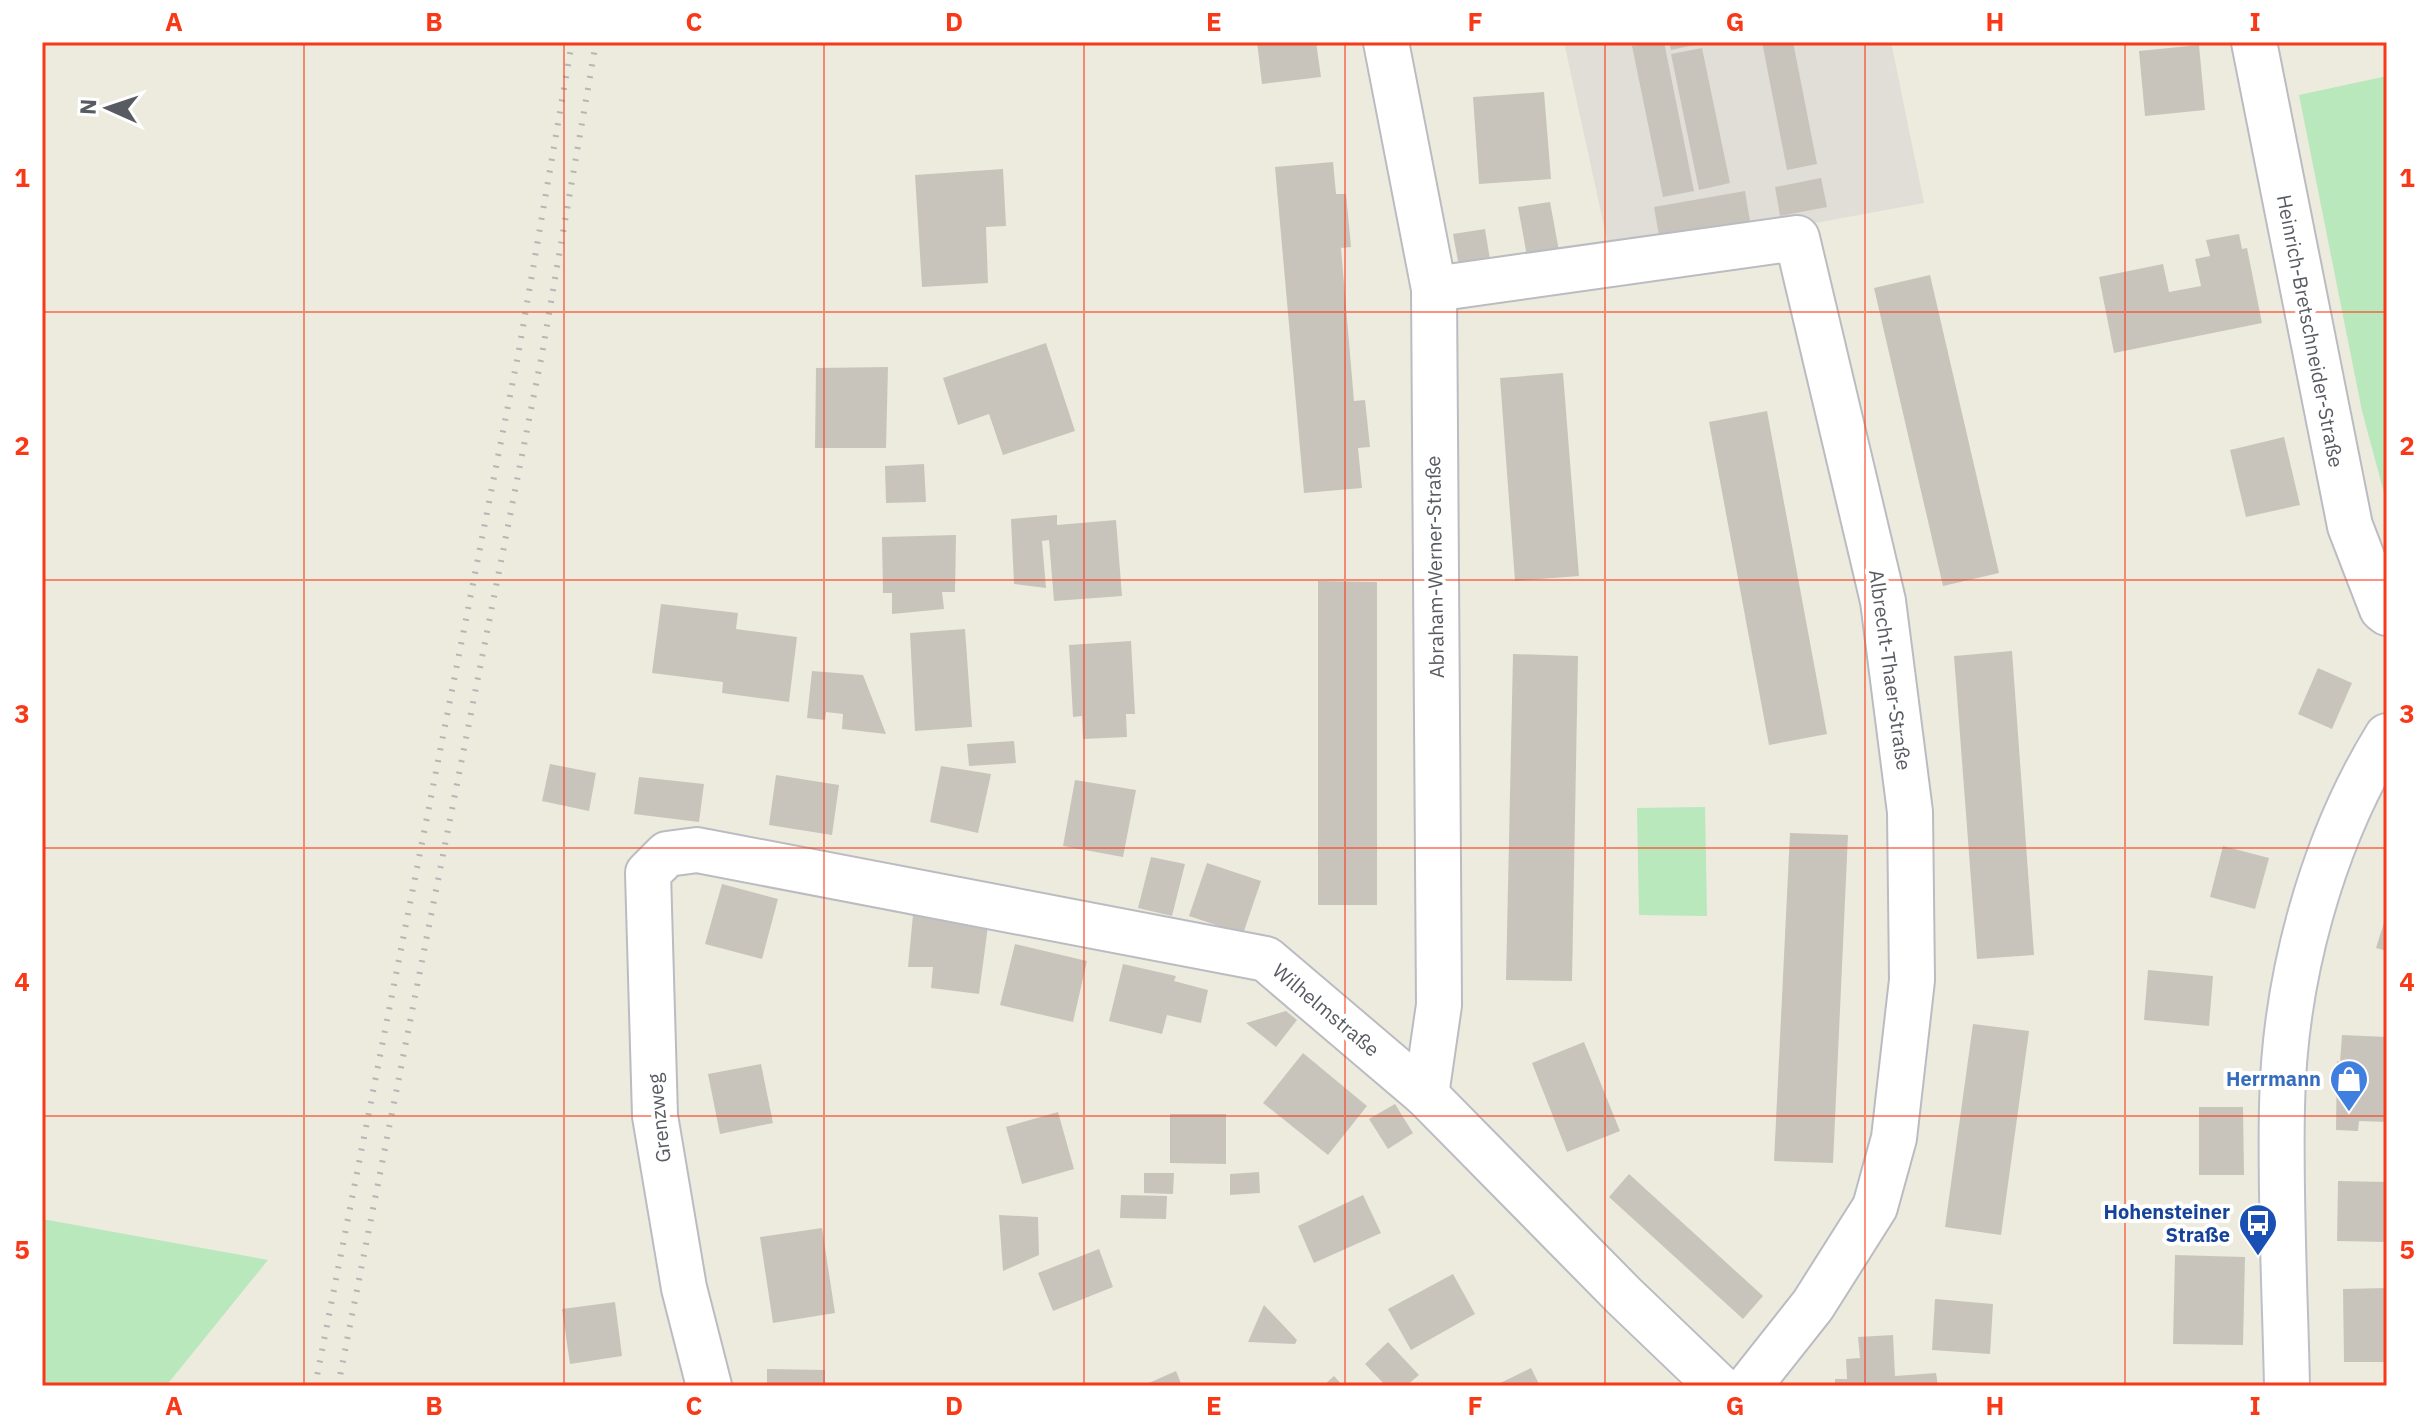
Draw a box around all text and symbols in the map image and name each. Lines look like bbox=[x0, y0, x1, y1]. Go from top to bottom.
text: A bbox=[165, 4, 183, 38]
text: B bbox=[425, 4, 443, 38]
text: C bbox=[686, 4, 703, 38]
text: D bbox=[945, 4, 963, 38]
text: E bbox=[1206, 4, 1222, 38]
text: F bbox=[1467, 4, 1483, 38]
text: G bbox=[1726, 4, 1744, 38]
text: H bbox=[1986, 4, 2004, 38]
text: I bbox=[2249, 4, 2261, 38]
north arrow bbox=[68, 68, 148, 148]
text: N bbox=[73, 98, 102, 116]
text: 1 bbox=[14, 160, 30, 194]
text: 1 bbox=[2399, 160, 2415, 194]
street label: Heinrich-Bretschneider-Straße bbox=[2271, 192, 2350, 470]
text: 2 bbox=[14, 428, 30, 462]
text: 2 bbox=[2399, 428, 2415, 462]
street label: Abraham-Werner-Straße bbox=[1419, 455, 1450, 679]
street label: Albrecht-Thaer-Straße bbox=[1863, 568, 1918, 772]
text: 3 bbox=[14, 696, 30, 730]
text: 3 bbox=[2399, 696, 2415, 730]
street label: Wilhelmstraße bbox=[1267, 957, 1386, 1062]
text: 4 bbox=[14, 964, 30, 998]
text: 4 bbox=[2399, 964, 2415, 998]
shop icon: Herrmann bbox=[2328, 1058, 2370, 1113]
place label: Herrmann bbox=[2226, 1065, 2321, 1092]
street label: Grenzweg bbox=[640, 1072, 677, 1164]
place label: Hohensteiner Straße bbox=[2103, 1198, 2230, 1248]
bus stop icon: Hohensteiner Straße bbox=[2237, 1202, 2279, 1257]
text: 5 bbox=[14, 1232, 30, 1266]
text: 5 bbox=[2399, 1232, 2415, 1266]
text: A bbox=[165, 1388, 183, 1422]
text: B bbox=[425, 1388, 443, 1422]
text: C bbox=[686, 1388, 703, 1422]
text: D bbox=[945, 1388, 963, 1422]
text: E bbox=[1206, 1388, 1222, 1422]
text: F bbox=[1467, 1388, 1483, 1422]
text: G bbox=[1726, 1388, 1744, 1422]
text: H bbox=[1986, 1388, 2004, 1422]
text: I bbox=[2249, 1388, 2261, 1422]

